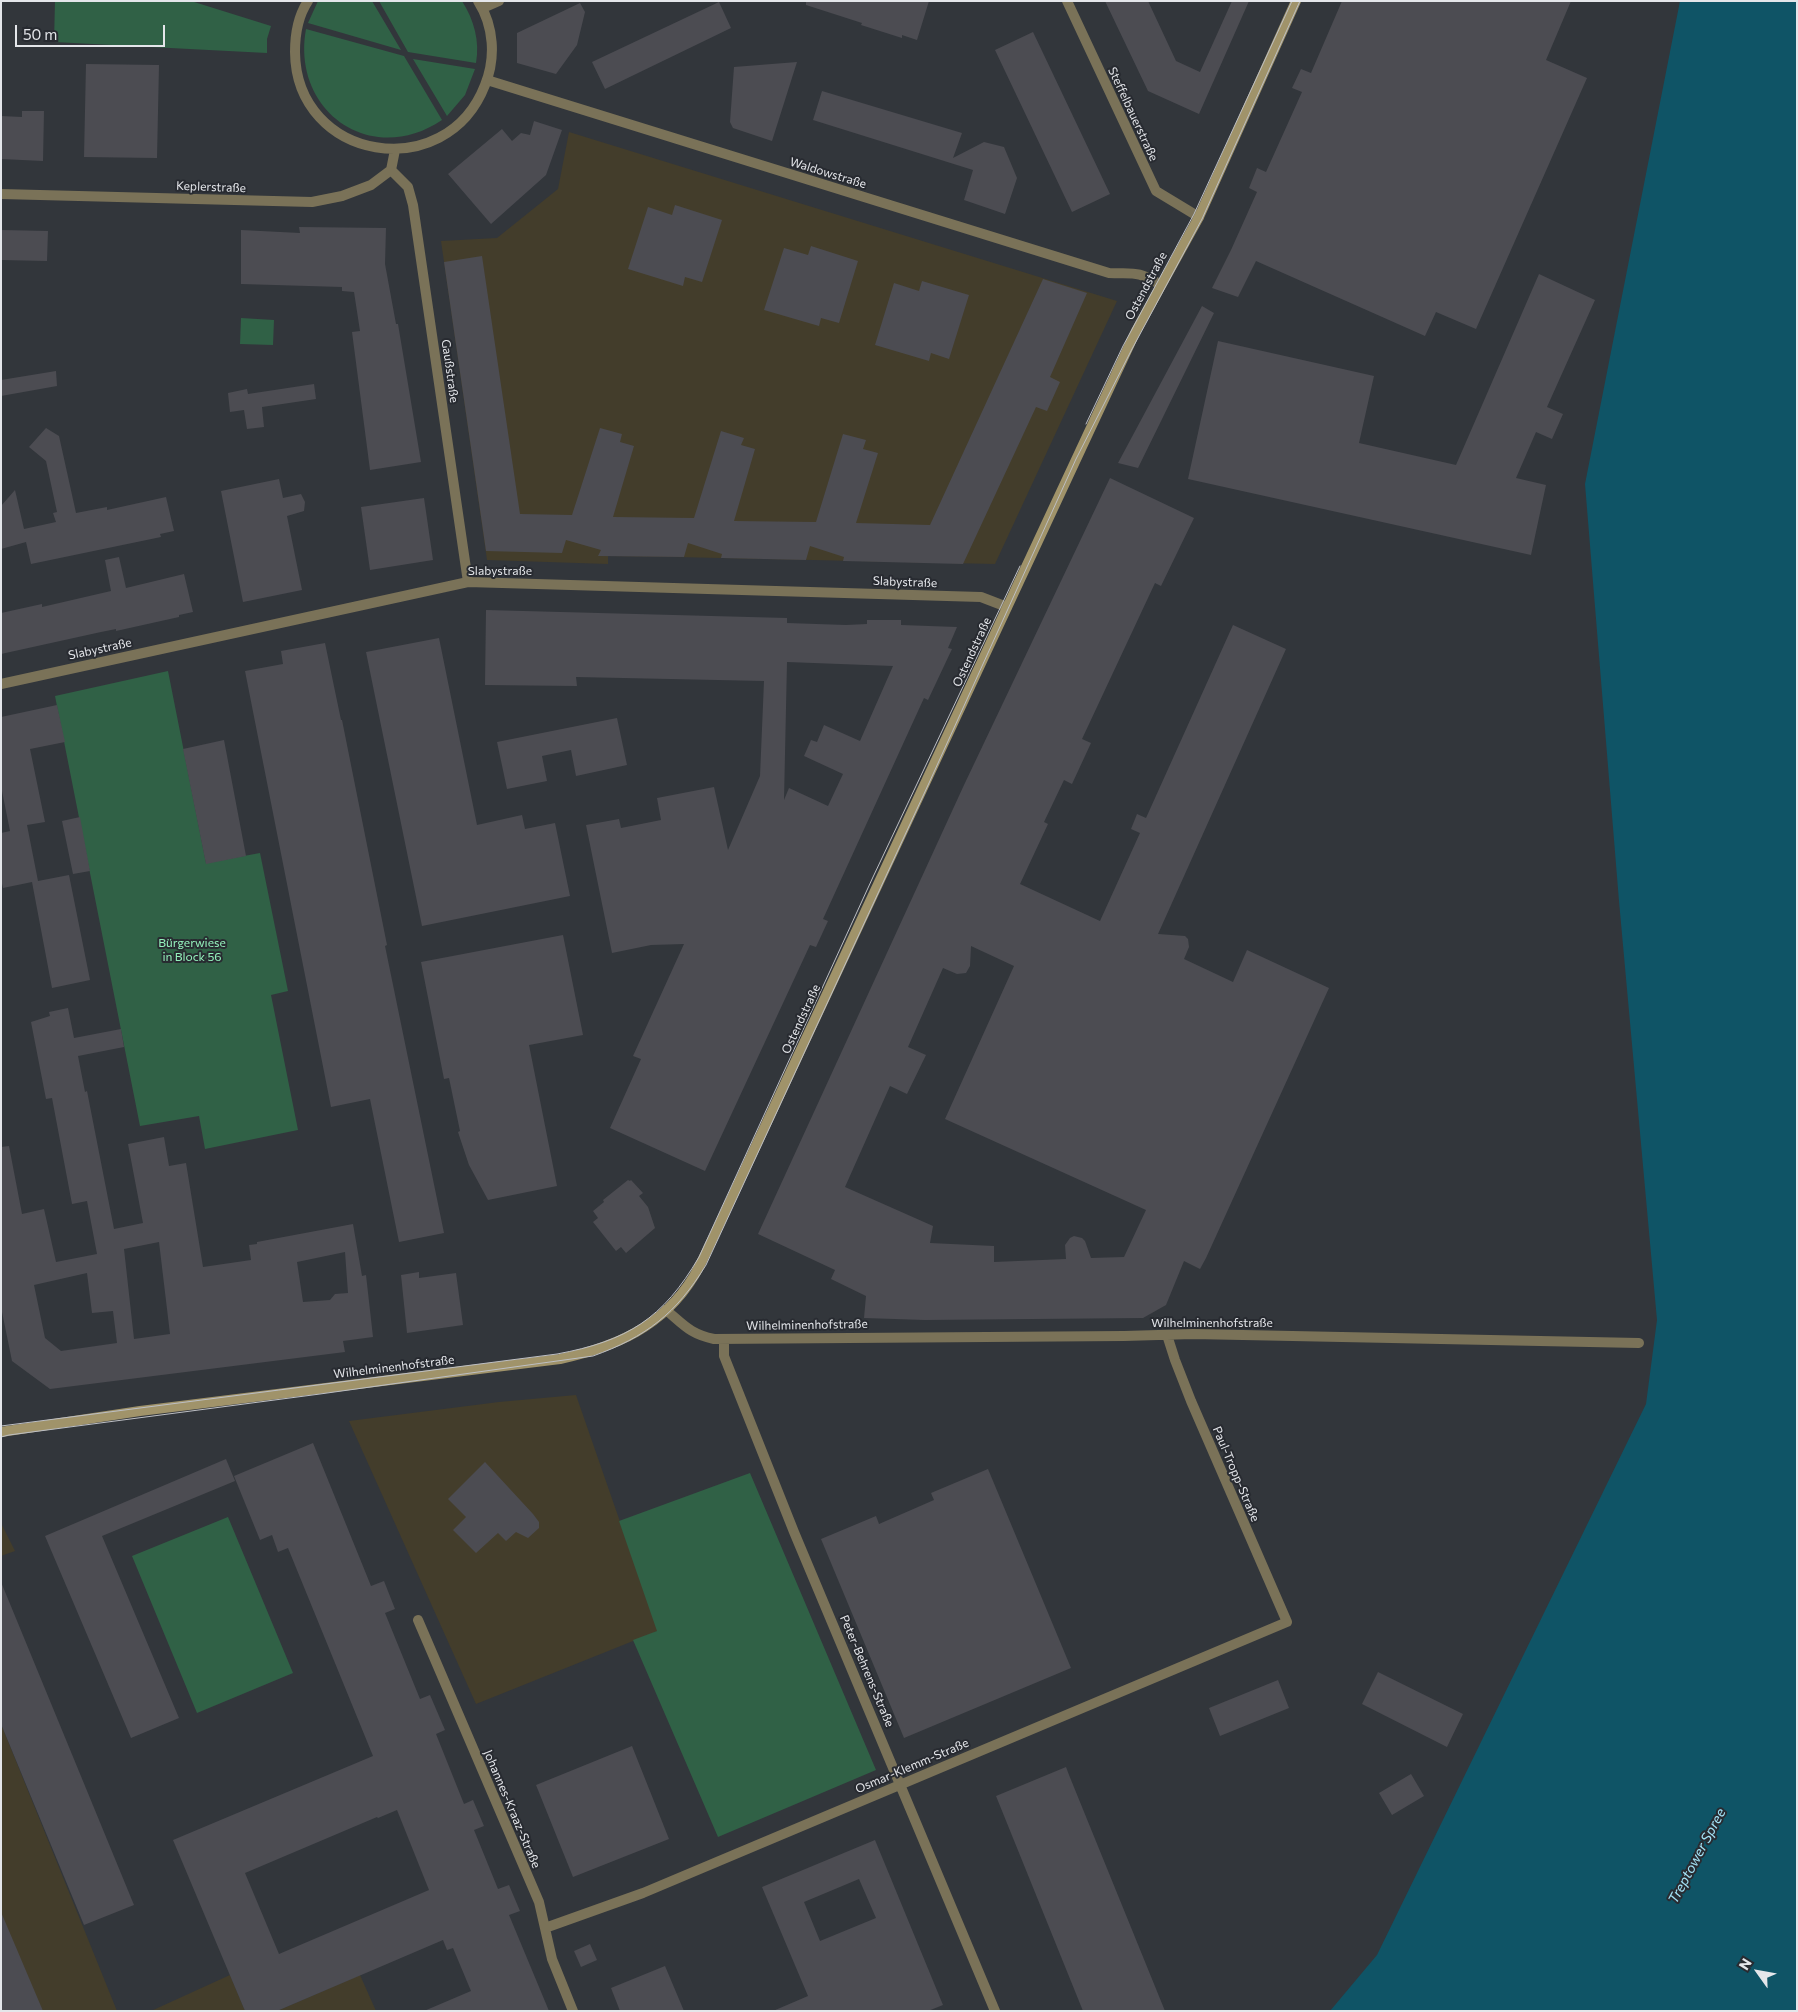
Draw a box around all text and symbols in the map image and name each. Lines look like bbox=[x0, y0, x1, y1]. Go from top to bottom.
scale bar bbox=[18, 15, 168, 47]
text: 50 m bbox=[23, 25, 57, 43]
street label: Steffelbauerstraße bbox=[1105, 65, 1161, 163]
street label: Waldowstraße bbox=[788, 155, 868, 191]
street label: Keplerstraße bbox=[176, 179, 246, 195]
street label: Ostendstraße bbox=[1122, 249, 1170, 323]
street label: Gaußstraße bbox=[438, 338, 462, 404]
street label: Slabystraße bbox=[468, 564, 532, 578]
street label: Slabystraße bbox=[873, 574, 937, 590]
street label: Ostendstraße bbox=[950, 615, 994, 689]
street label: Slabystraße bbox=[67, 635, 133, 663]
park label: Bürgerwiese in Block 56 bbox=[158, 936, 226, 964]
street label: Ostendstraße bbox=[779, 982, 823, 1056]
street label: Wilhelminenhofstraße bbox=[1151, 1316, 1273, 1330]
street label: Wilhelminenhofstraße bbox=[746, 1317, 868, 1333]
street label: Wilhelminenhofstraße bbox=[333, 1352, 455, 1382]
street label: Paul-Tropp-Straße bbox=[1209, 1424, 1263, 1524]
street label: Peter-Behrens-Straße bbox=[837, 1613, 897, 1729]
street label: Osmar-Klemm-Straße bbox=[853, 1736, 971, 1796]
street label: Johannes-Kraaz-Straße bbox=[481, 1748, 543, 1870]
water label: Treptower Spree bbox=[1665, 1805, 1729, 1907]
north arrow bbox=[1733, 1947, 1783, 1997]
text: N bbox=[1735, 1955, 1755, 1973]

